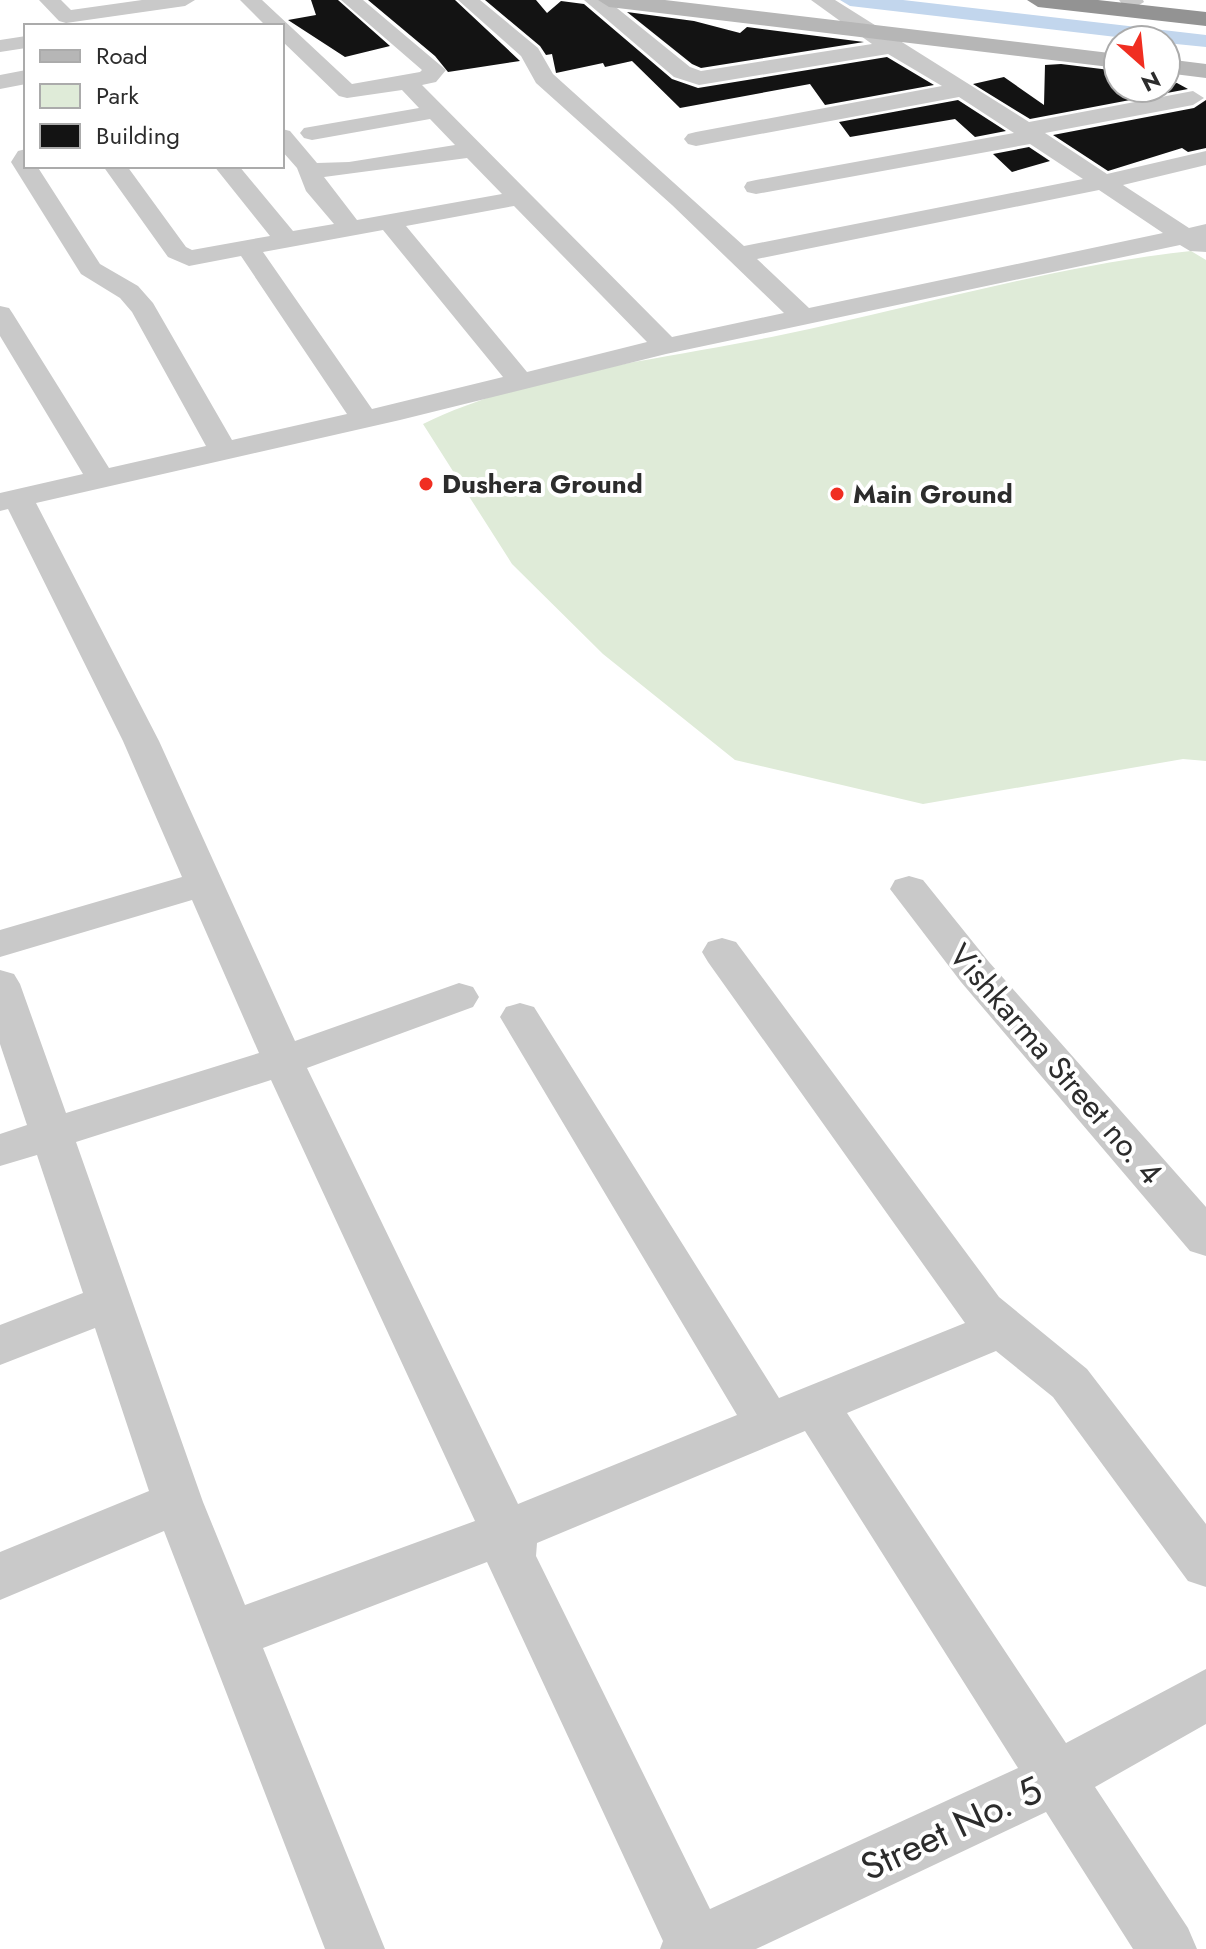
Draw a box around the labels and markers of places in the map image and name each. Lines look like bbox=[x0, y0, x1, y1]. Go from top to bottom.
place label: Dushera Ground bbox=[442, 465, 643, 503]
marker: Dushera Ground bbox=[417, 475, 435, 493]
place label: Main Ground bbox=[853, 475, 1013, 513]
marker: Main Ground bbox=[828, 485, 846, 503]

